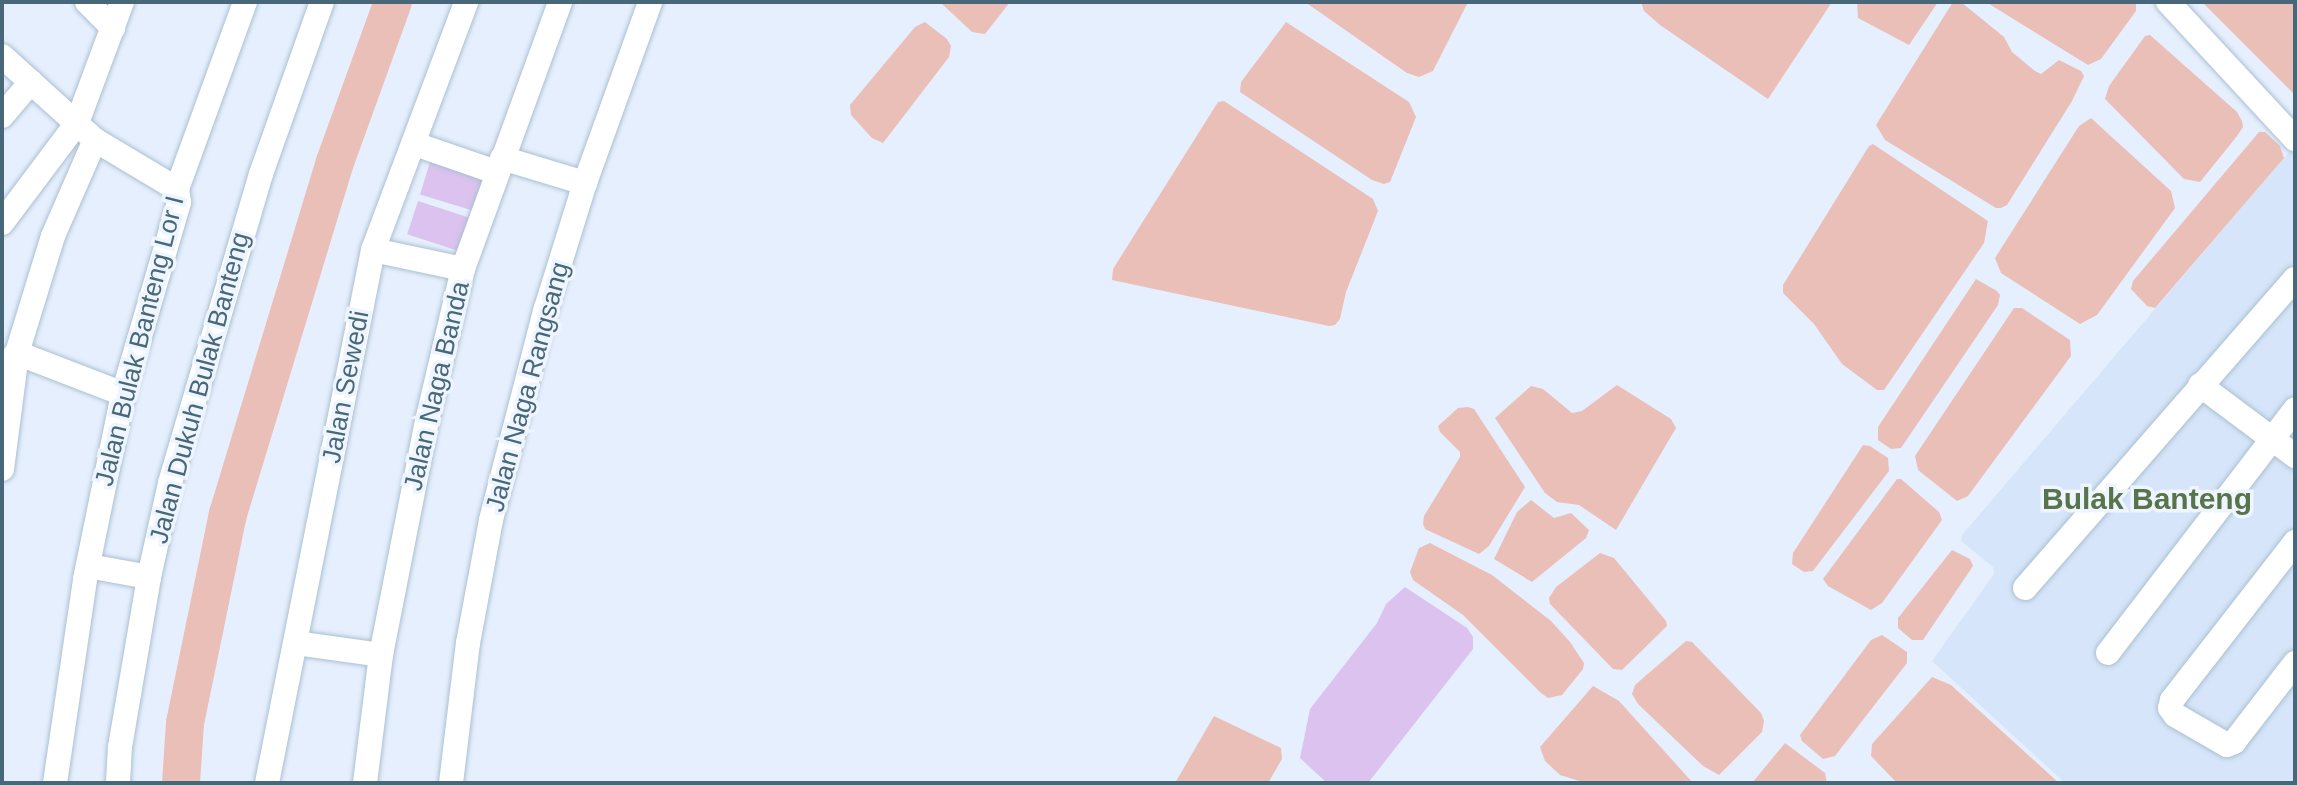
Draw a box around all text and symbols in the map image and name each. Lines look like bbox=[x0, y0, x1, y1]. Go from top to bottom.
street label: Jalan Bulak Banteng Lor I bbox=[89, 193, 191, 489]
street label: Jalan Dukuh Bulak Banteng bbox=[143, 229, 257, 547]
street label: Jalan Naga Rangsang bbox=[480, 259, 576, 515]
street label: Jalan Naga Banda bbox=[398, 278, 476, 494]
street label: Jalan Sewedi bbox=[316, 308, 376, 466]
district label: Bulak Banteng bbox=[2042, 481, 2252, 517]

